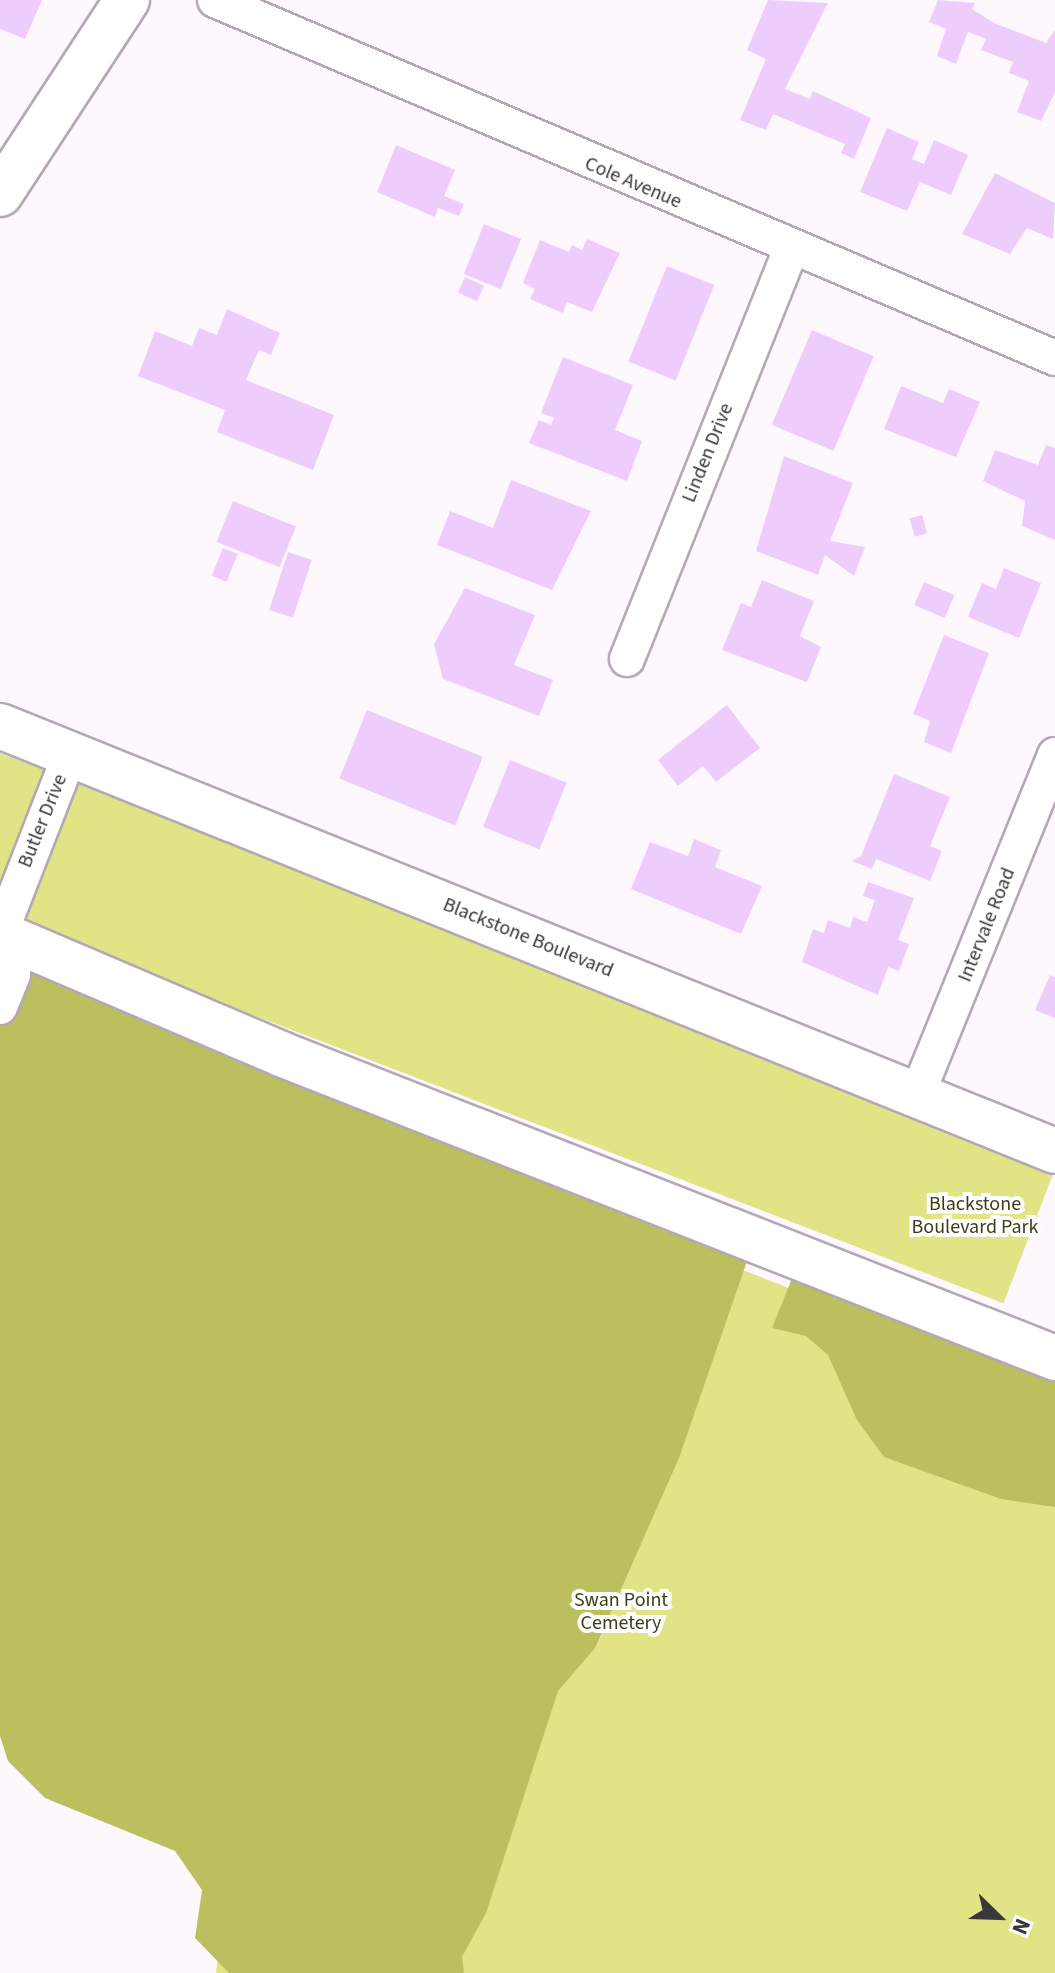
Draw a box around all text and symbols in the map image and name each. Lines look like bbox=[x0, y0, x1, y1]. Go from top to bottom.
street label: Cole Avenue bbox=[581, 152, 685, 214]
street label: Linden Drive bbox=[677, 400, 739, 506]
street label: Butler Drive bbox=[13, 771, 73, 871]
street label: Intervale Road bbox=[953, 864, 1021, 986]
street label: Blackstone Boulevard bbox=[439, 893, 617, 983]
park label: Blackstone Boulevard Park bbox=[912, 1193, 1038, 1240]
park label: Swan Point Cemetery bbox=[574, 1588, 668, 1635]
north arrow bbox=[959, 1877, 1039, 1957]
text: N bbox=[1004, 1913, 1039, 1939]

